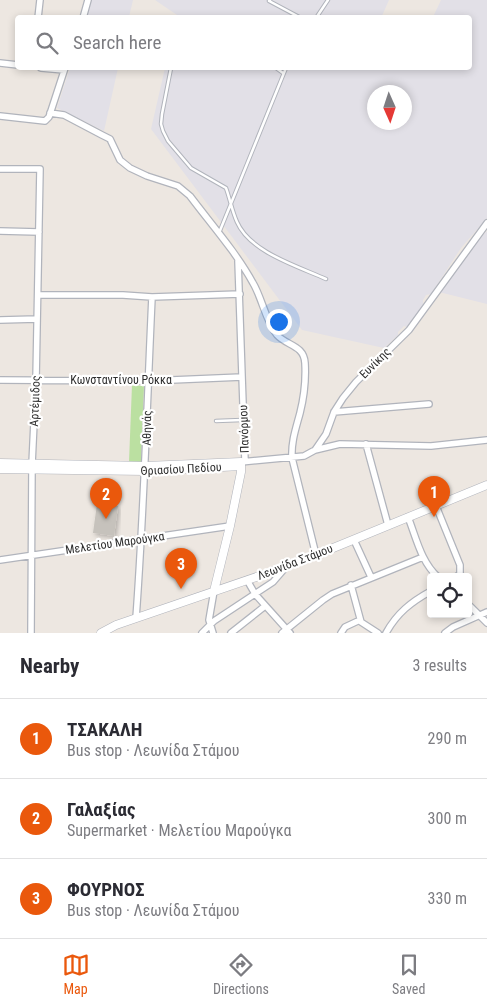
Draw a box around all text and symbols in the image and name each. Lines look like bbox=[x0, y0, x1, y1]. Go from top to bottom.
search box bbox=[15, 15, 472, 70]
icon: search bbox=[33, 29, 61, 57]
text: Search here bbox=[73, 31, 161, 54]
north arrow bbox=[367, 85, 412, 130]
your location bbox=[266, 309, 292, 335]
street label: Ευνίκης bbox=[357, 344, 394, 381]
street label: Κωνσταντίνου Ρόκκα bbox=[70, 373, 172, 387]
street label: Αρτέμιδος bbox=[27, 375, 43, 427]
street label: Πανόρμου bbox=[236, 404, 252, 453]
street label: Αθηνάς bbox=[140, 410, 154, 446]
street label: Θριασίου Πεδίου bbox=[140, 460, 222, 478]
pin: 1 bbox=[418, 476, 450, 517]
pin: 2 bbox=[90, 478, 122, 519]
street label: Μελετίου Μαρούγκα bbox=[65, 529, 165, 557]
street label: Λεωνίδα Στάμου bbox=[255, 541, 335, 583]
pin: 3 bbox=[165, 548, 197, 589]
map controls bbox=[427, 573, 472, 618]
button: locate bbox=[427, 573, 472, 618]
text: Nearby bbox=[20, 654, 79, 678]
text: 3 results bbox=[412, 656, 467, 675]
text: ΤΣΑΚΑΛΗ bbox=[67, 718, 142, 741]
text: 1 bbox=[32, 729, 40, 748]
text: 290 m bbox=[428, 729, 467, 748]
text: Bus stop · Λεωνίδα Στάμου bbox=[67, 741, 240, 760]
text: Γαλαξίας bbox=[67, 798, 136, 821]
text: 2 bbox=[32, 809, 40, 828]
text: 300 m bbox=[428, 809, 467, 828]
text: Supermarket · Μελετίου Μαρούγκα bbox=[67, 821, 292, 840]
text: ΦΟΥΡΝΟΣ bbox=[67, 878, 144, 901]
text: 3 bbox=[32, 889, 40, 908]
text: 330 m bbox=[428, 889, 467, 908]
text: Bus stop · Λεωνίδα Στάμου bbox=[67, 901, 240, 920]
tab: Map bbox=[62, 951, 90, 997]
tab: Directions bbox=[213, 951, 269, 997]
tab: Saved bbox=[392, 951, 425, 997]

